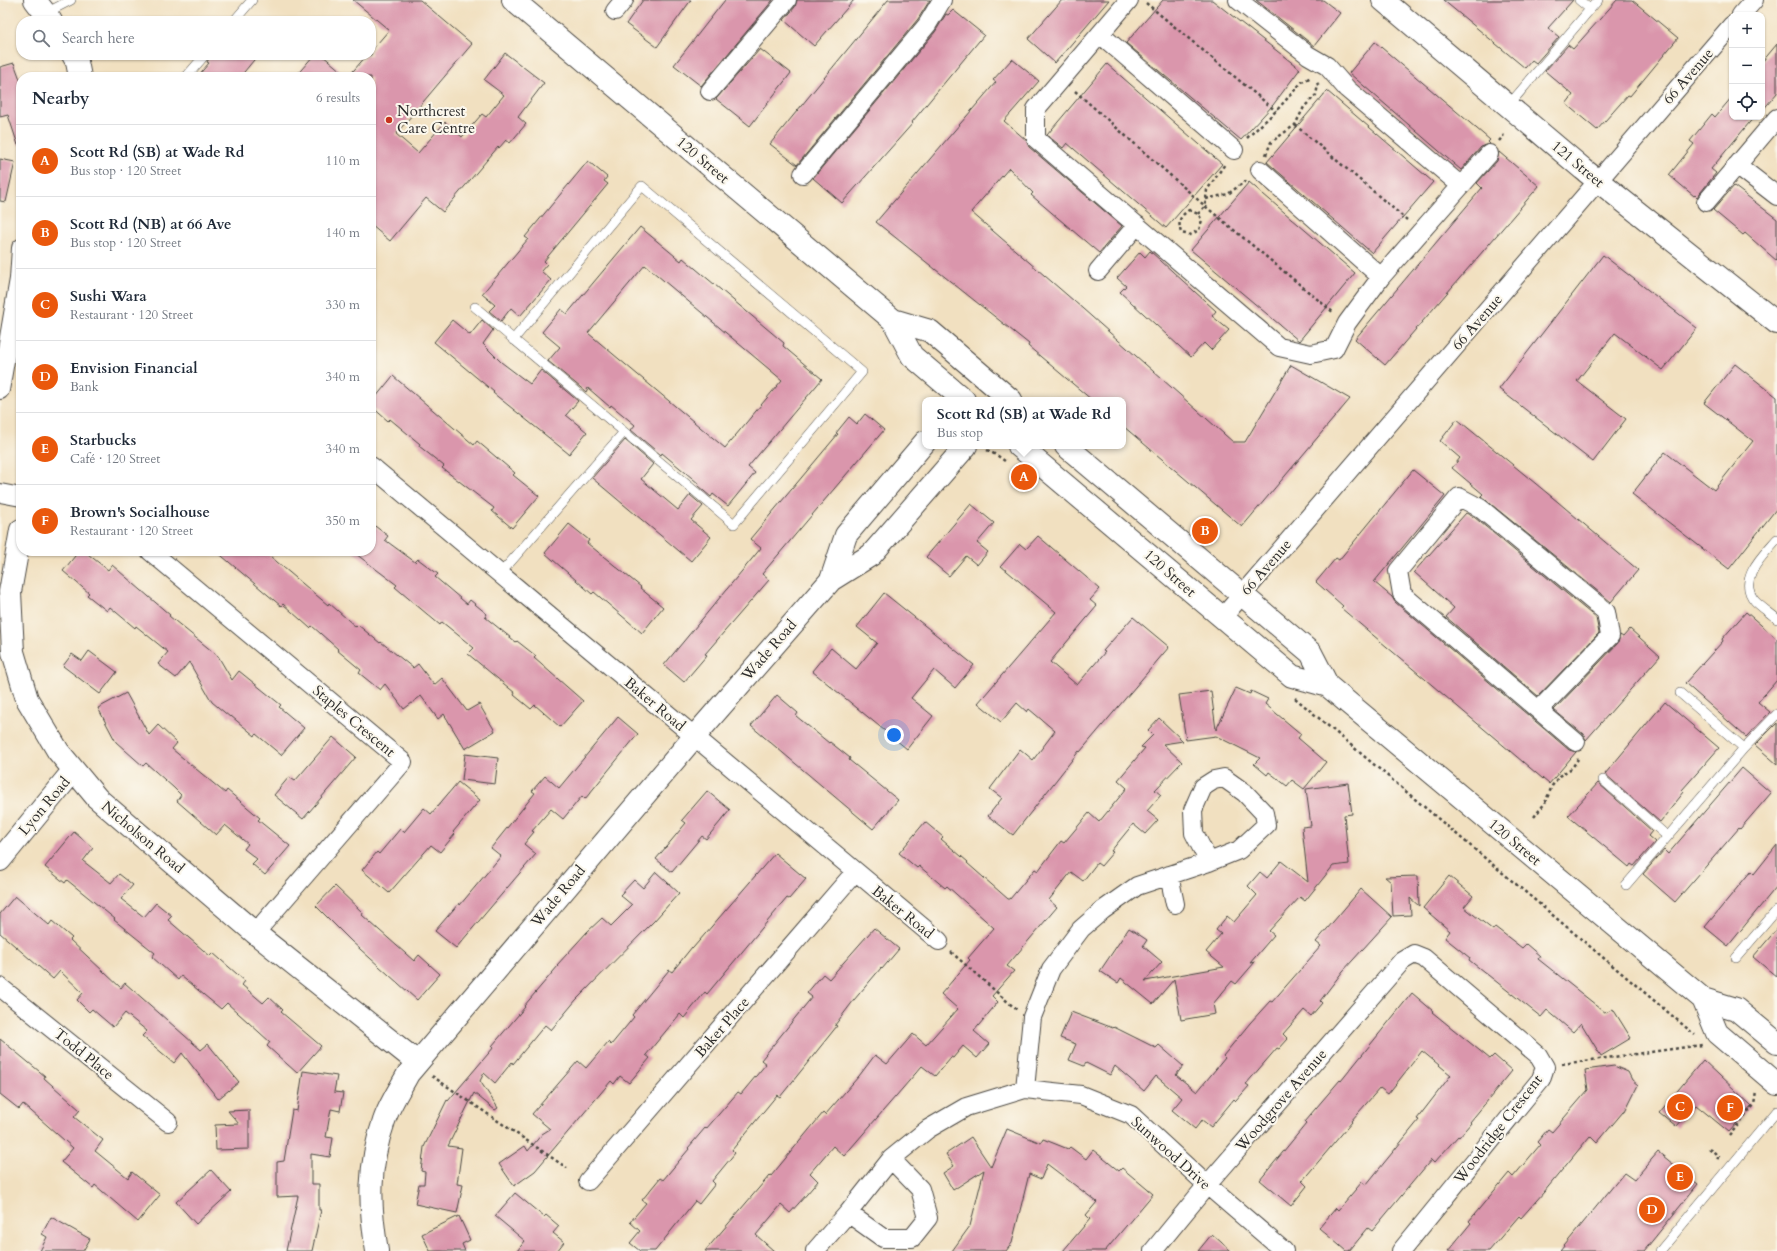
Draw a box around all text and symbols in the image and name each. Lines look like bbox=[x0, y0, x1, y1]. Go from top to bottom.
map controls bbox=[1729, 12, 1765, 120]
button: + bbox=[1729, 12, 1765, 48]
search box bbox=[16, 16, 376, 60]
icon: search bbox=[30, 27, 52, 49]
text: Search here bbox=[62, 28, 135, 48]
street label: 66 Avenue bbox=[1658, 44, 1718, 108]
button: − bbox=[1729, 48, 1765, 84]
button: locate bbox=[1729, 84, 1765, 120]
text: Nearby bbox=[32, 87, 89, 110]
text: 6 results bbox=[316, 89, 360, 107]
place label: Northcrest Care Centre bbox=[397, 101, 475, 138]
marker: Northcrest Care Centre bbox=[384, 115, 394, 125]
street label: 120 Street bbox=[672, 132, 734, 188]
street label: 121 Street bbox=[1547, 136, 1609, 192]
text: Scott Rd (SB) at Wade Rd bbox=[70, 142, 244, 162]
text: A bbox=[40, 152, 50, 170]
text: 110 m bbox=[326, 152, 360, 170]
text: Bus stop · 120 Street bbox=[70, 162, 181, 180]
text: Scott Rd (NB) at 66 Ave bbox=[70, 214, 231, 234]
text: B bbox=[40, 224, 50, 242]
text: 140 m bbox=[326, 224, 360, 242]
text: Bus stop · 120 Street bbox=[70, 234, 181, 252]
text: Sushi Wara bbox=[70, 286, 147, 306]
street label: 66 Avenue bbox=[1447, 290, 1507, 354]
text: C bbox=[40, 296, 50, 314]
text: 330 m bbox=[326, 296, 360, 314]
text: Restaurant · 120 Street bbox=[70, 306, 193, 324]
text: Envision Financial bbox=[70, 358, 198, 378]
text: D bbox=[39, 368, 51, 386]
text: 340 m bbox=[326, 368, 360, 386]
text: Bank bbox=[70, 378, 99, 396]
popup bbox=[922, 397, 1126, 449]
text: Scott Rd (SB) at Wade Rd bbox=[937, 404, 1111, 424]
text: Bus stop bbox=[937, 424, 983, 442]
text: Starbucks bbox=[70, 430, 136, 450]
text: E bbox=[41, 440, 49, 458]
text: 340 m bbox=[326, 440, 360, 458]
text: Café · 120 Street bbox=[70, 450, 160, 468]
pin: A bbox=[1011, 462, 1037, 492]
text: Brown's Socialhouse bbox=[70, 502, 210, 522]
text: F bbox=[41, 512, 49, 530]
text: 350 m bbox=[326, 512, 360, 530]
pin: B bbox=[1192, 516, 1218, 546]
text: Restaurant · 120 Street bbox=[70, 522, 193, 540]
street label: 66 Avenue bbox=[1236, 535, 1296, 599]
street label: 120 Street bbox=[1140, 545, 1201, 601]
street label: Wade Road bbox=[736, 615, 801, 686]
street label: Baker Road bbox=[620, 673, 690, 735]
street label: Staples Crescent bbox=[308, 681, 400, 762]
your location bbox=[884, 725, 904, 745]
street label: Lyon Road bbox=[14, 773, 74, 839]
street label: Nicholson Road bbox=[97, 796, 189, 878]
street label: 120 Street bbox=[1484, 814, 1546, 870]
street label: Wade Road bbox=[526, 861, 590, 932]
street label: Baker Road bbox=[868, 881, 938, 943]
street label: Baker Place bbox=[690, 992, 754, 1061]
street label: Todd Place bbox=[50, 1024, 118, 1085]
street label: Woodgrove Avenue bbox=[1230, 1044, 1331, 1156]
street label: Woodridge Crescent bbox=[1448, 1070, 1547, 1188]
pin: C bbox=[1667, 1092, 1693, 1122]
pin: F bbox=[1717, 1093, 1743, 1123]
street label: Sunwood Drive bbox=[1127, 1112, 1215, 1194]
pin: E bbox=[1667, 1162, 1693, 1192]
pin: D bbox=[1639, 1195, 1665, 1225]

